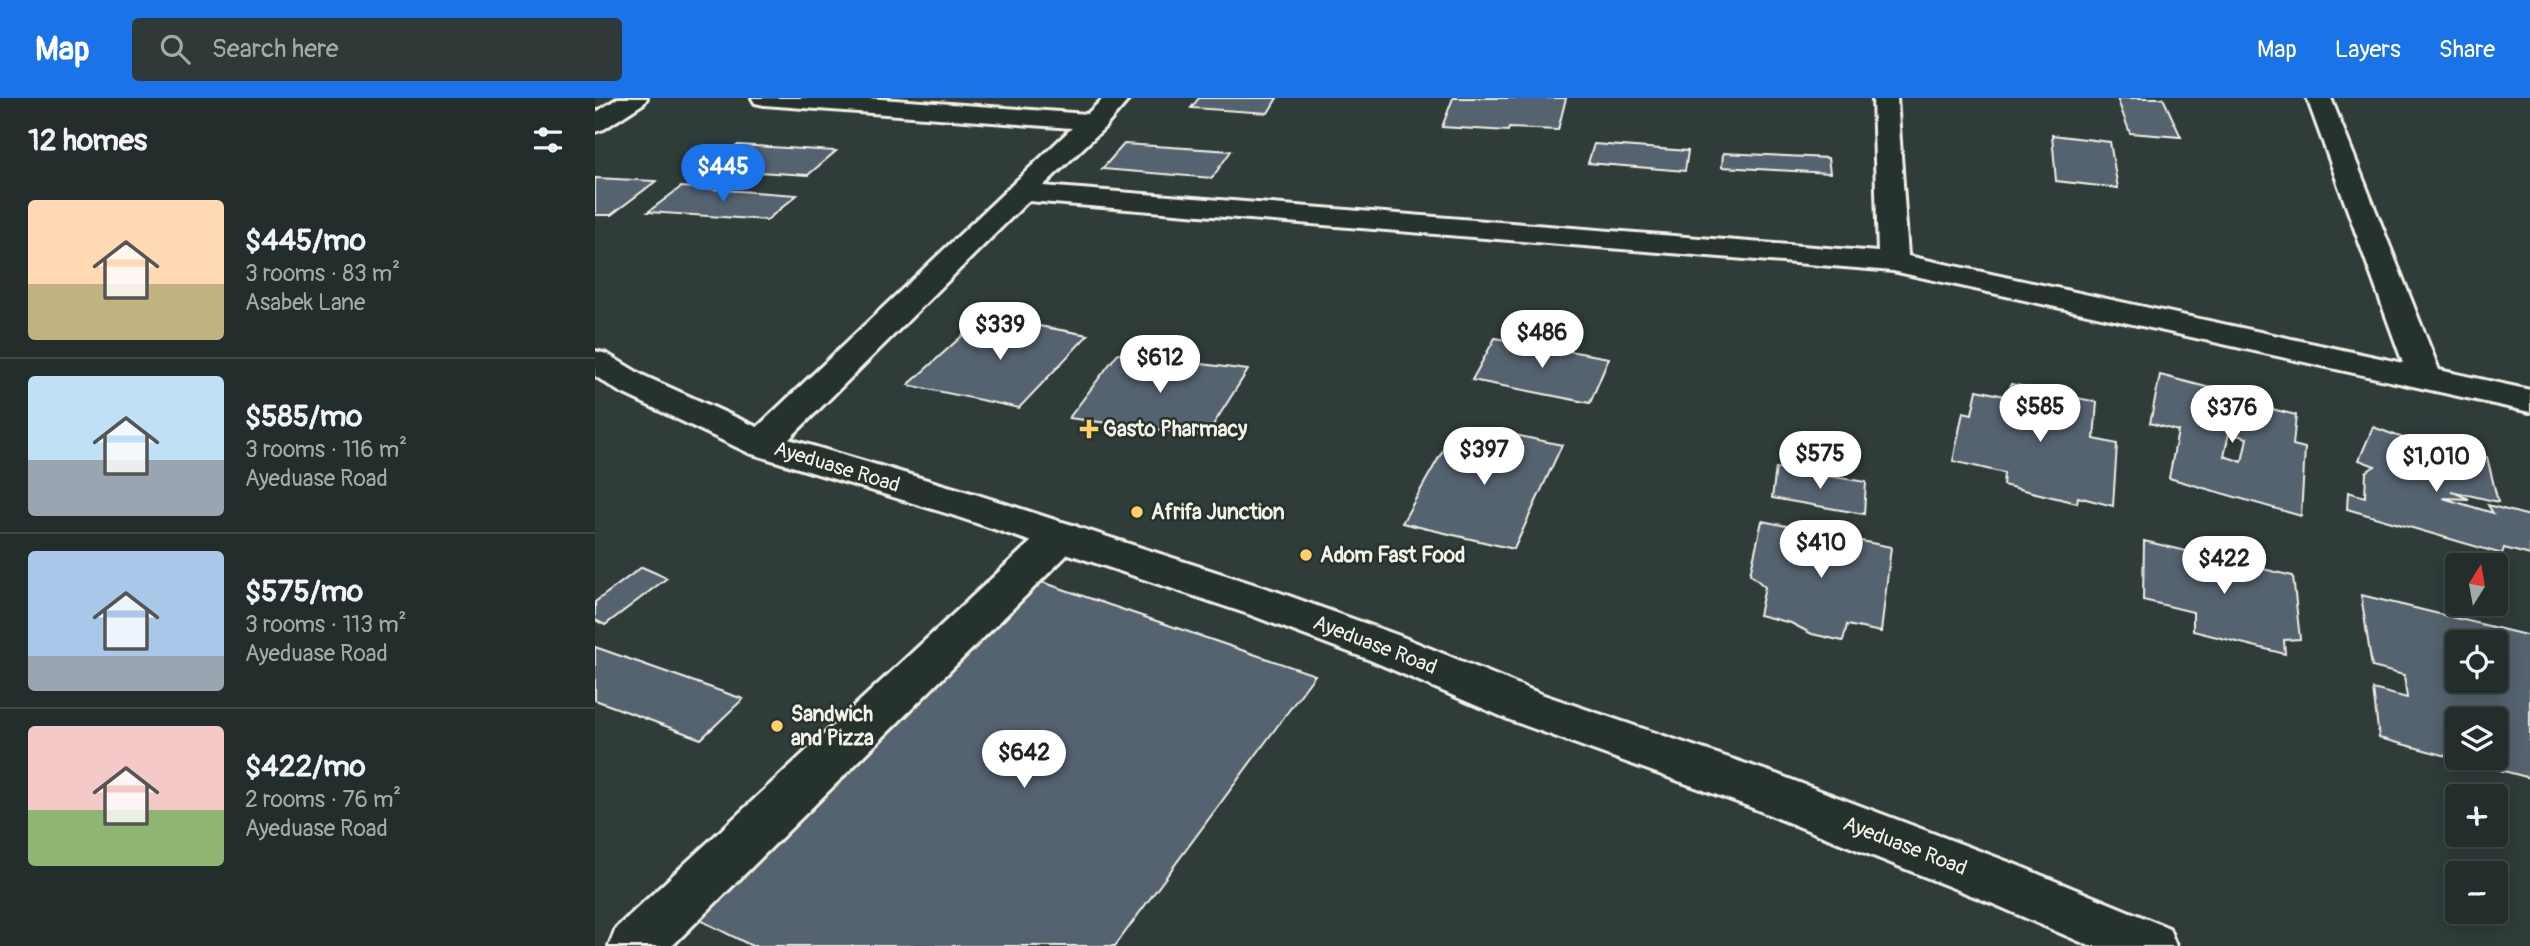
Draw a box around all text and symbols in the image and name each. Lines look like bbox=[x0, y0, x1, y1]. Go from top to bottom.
search box bbox=[132, 18, 622, 81]
text: Map bbox=[35, 29, 90, 70]
icon: search bbox=[156, 30, 194, 68]
text: Search here bbox=[212, 33, 339, 65]
text: Map bbox=[2257, 35, 2297, 64]
text: Layers bbox=[2335, 35, 2401, 64]
text: Share bbox=[2439, 35, 2495, 64]
icon: filters bbox=[529, 121, 567, 159]
text: 12 homes bbox=[28, 122, 147, 159]
pin: $445 bbox=[682, 144, 764, 204]
text: $445 bbox=[697, 152, 749, 181]
text: $445/mo bbox=[245, 222, 366, 259]
icon: home bbox=[84, 228, 168, 312]
text: 3 rooms · 83 m² bbox=[245, 259, 400, 288]
text: Asabek Lane bbox=[245, 288, 365, 317]
pin: $339 bbox=[959, 302, 1041, 362]
text: $339 bbox=[975, 310, 1025, 339]
pin: $486 bbox=[1501, 310, 1583, 370]
text: $486 bbox=[1517, 318, 1567, 347]
pin: $612 bbox=[1119, 336, 1201, 395]
text: $612 bbox=[1136, 343, 1184, 372]
pin: $585 bbox=[1999, 384, 2081, 444]
pin: $376 bbox=[2191, 386, 2273, 445]
text: $585 bbox=[2016, 392, 2065, 421]
text: $376 bbox=[2207, 393, 2257, 422]
text: $585/mo bbox=[245, 398, 362, 435]
icon: home bbox=[84, 404, 168, 488]
place label: Gasto Pharmacy bbox=[1103, 416, 1247, 443]
marker: Gasto Pharmacy bbox=[1081, 421, 1097, 437]
pin: $397 bbox=[1443, 428, 1525, 487]
pin: $575 bbox=[1779, 432, 1861, 491]
pin: $1,010 bbox=[2379, 434, 2493, 494]
text: 3 rooms · 116 m² bbox=[245, 435, 407, 464]
street label: Ayeduase Road bbox=[771, 435, 903, 499]
text: $397 bbox=[1459, 435, 1509, 464]
text: $575 bbox=[1795, 439, 1845, 468]
text: $1,010 bbox=[2402, 442, 2470, 471]
text: Ayeduase Road bbox=[245, 464, 388, 493]
place label: Afrifa Junction bbox=[1151, 499, 1285, 526]
marker: Afrifa Junction bbox=[1129, 504, 1145, 520]
pin: $410 bbox=[1780, 520, 1862, 580]
text: $410 bbox=[1796, 528, 1846, 557]
pin: $422 bbox=[2183, 536, 2265, 596]
place label: Adom Fast Food bbox=[1320, 542, 1465, 569]
text: $422 bbox=[2198, 544, 2250, 573]
marker: Adom Fast Food bbox=[1298, 547, 1314, 563]
north arrow bbox=[2445, 553, 2508, 616]
map controls bbox=[2445, 553, 2508, 924]
text: $575/mo bbox=[245, 573, 363, 610]
icon: home bbox=[84, 579, 168, 663]
street label: Ayeduase Road bbox=[1309, 609, 1441, 681]
text: 3 rooms · 113 m² bbox=[245, 610, 406, 639]
button: locate bbox=[2445, 630, 2508, 693]
text: Ayeduase Road bbox=[245, 639, 388, 668]
place label: Sandwich and Pizza bbox=[791, 701, 874, 752]
button: layers bbox=[2445, 707, 2508, 770]
marker: Sandwich and Pizza bbox=[769, 718, 785, 734]
pin: $642 bbox=[983, 730, 1065, 790]
text: $642 bbox=[998, 738, 1050, 767]
text: $422/mo bbox=[245, 748, 366, 785]
icon: home bbox=[84, 754, 168, 838]
button: + bbox=[2445, 784, 2508, 847]
text: 2 rooms · 76 m² bbox=[245, 785, 401, 814]
street label: Ayeduase Road bbox=[1839, 810, 1971, 882]
text: Ayeduase Road bbox=[245, 814, 388, 843]
button: − bbox=[2445, 861, 2508, 924]

